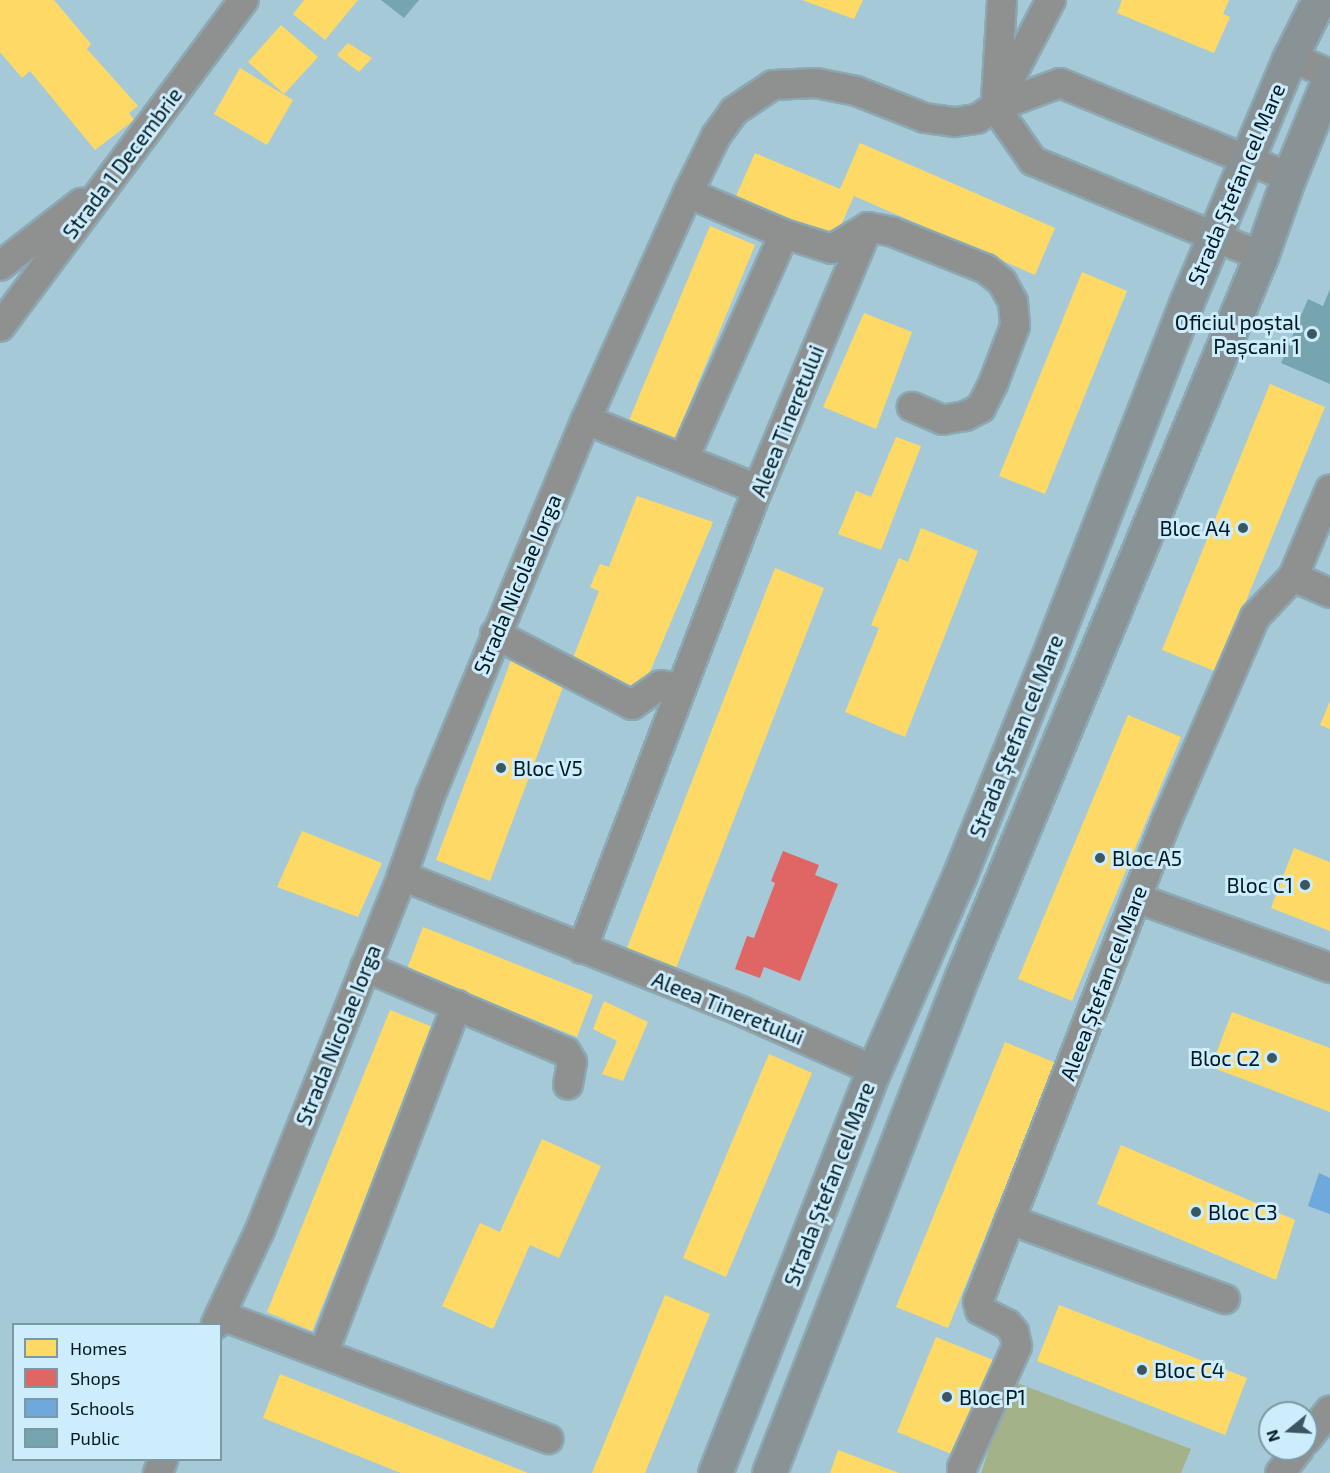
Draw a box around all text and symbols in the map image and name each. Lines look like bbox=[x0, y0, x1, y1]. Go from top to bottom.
street label: Strada Ștefan cel Mare bbox=[1182, 79, 1290, 289]
street label: Strada 1 Decembrie bbox=[57, 82, 187, 244]
place label: Oficiul poștal Pașcani 1 bbox=[1174, 309, 1300, 359]
marker: Oficiul poștal Pașcani 1 bbox=[1305, 327, 1319, 341]
street label: Aleea Tineretului bbox=[745, 341, 829, 501]
street label: Strada Nicolae Iorga bbox=[468, 490, 566, 678]
place label: Bloc A4 bbox=[1159, 515, 1231, 541]
marker: Bloc A4 bbox=[1236, 521, 1250, 535]
street label: Strada Ștefan cel Mare bbox=[964, 631, 1068, 841]
place label: Bloc V5 bbox=[513, 755, 583, 781]
marker: Bloc V5 bbox=[494, 761, 508, 775]
place label: Bloc A5 bbox=[1112, 845, 1182, 871]
marker: Bloc A5 bbox=[1093, 851, 1107, 865]
place label: Bloc C1 bbox=[1227, 872, 1293, 898]
marker: Bloc C1 bbox=[1298, 878, 1312, 892]
street label: Aleea Ștefan cel Mare bbox=[1054, 882, 1152, 1084]
street label: Strada Nicolae Iorga bbox=[290, 941, 386, 1129]
street label: Aleea Tineretului bbox=[648, 966, 808, 1050]
place label: Bloc C2 bbox=[1190, 1045, 1260, 1071]
marker: Bloc C2 bbox=[1265, 1051, 1279, 1065]
street label: Strada Ștefan cel Mare bbox=[778, 1078, 880, 1290]
place label: Bloc C3 bbox=[1208, 1199, 1278, 1225]
marker: Bloc C3 bbox=[1189, 1205, 1203, 1219]
legend bbox=[12, 1323, 222, 1461]
text: Homes bbox=[70, 1337, 127, 1359]
place label: Bloc C4 bbox=[1154, 1357, 1225, 1383]
marker: Bloc C4 bbox=[1135, 1363, 1149, 1377]
text: Shops bbox=[70, 1367, 120, 1389]
place label: Bloc P1 bbox=[959, 1384, 1026, 1410]
marker: Bloc P1 bbox=[940, 1390, 954, 1404]
text: Schools bbox=[70, 1397, 134, 1419]
north arrow bbox=[1258, 1401, 1318, 1461]
text: Public bbox=[70, 1427, 120, 1449]
text: N bbox=[1261, 1428, 1283, 1445]

